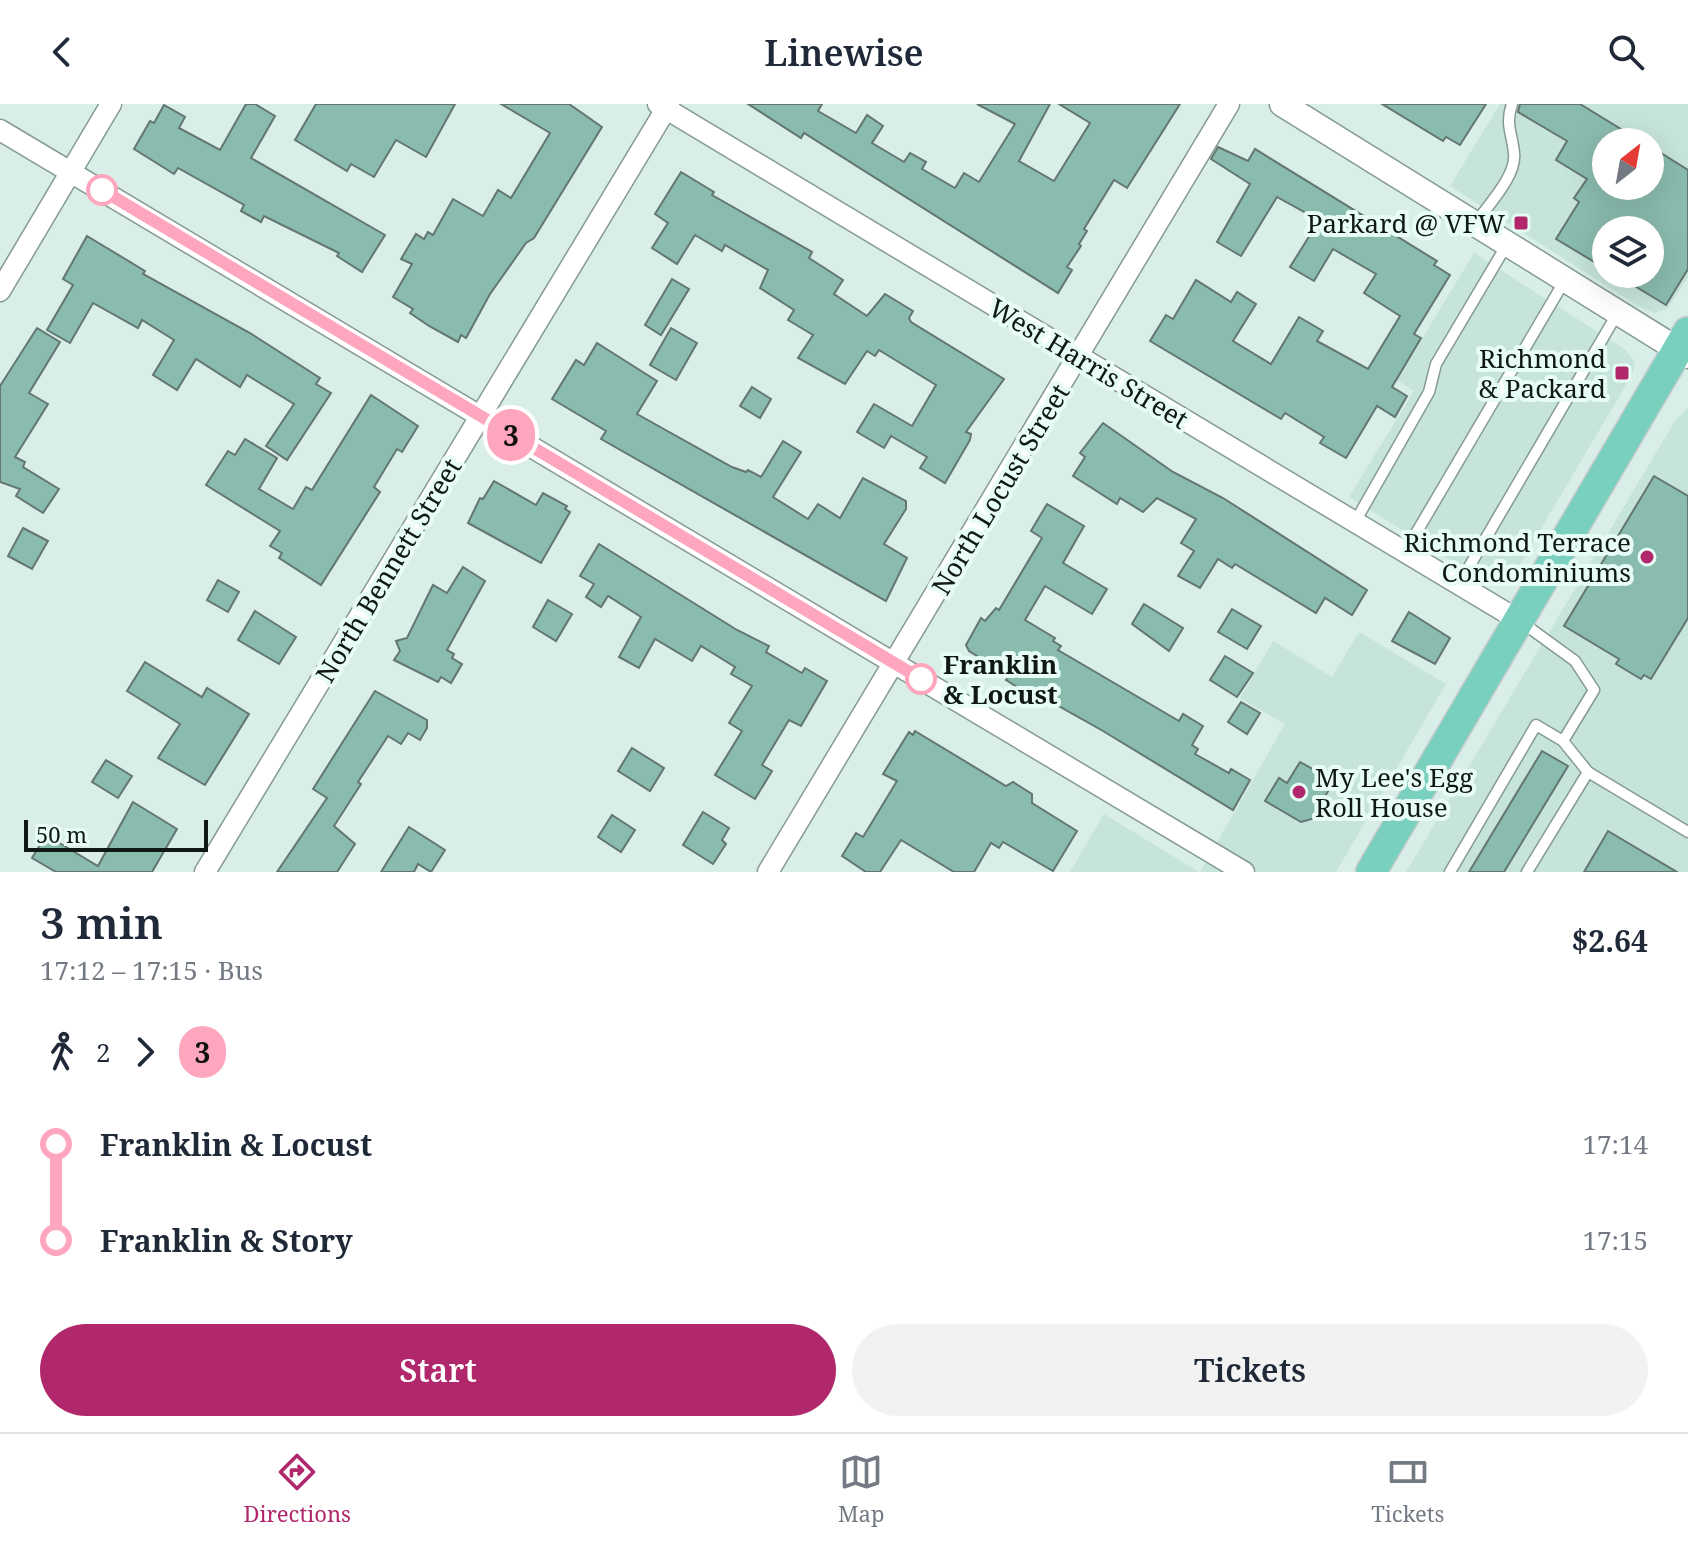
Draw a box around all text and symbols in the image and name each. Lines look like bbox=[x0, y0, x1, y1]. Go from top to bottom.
text: Linewise bbox=[764, 28, 924, 77]
icon: back bbox=[40, 30, 84, 74]
icon: search bbox=[1604, 30, 1648, 74]
north arrow bbox=[1592, 128, 1664, 200]
map controls bbox=[1592, 128, 1664, 288]
unlabelled marker bbox=[87, 175, 117, 205]
place label: Parkard @ VFW bbox=[1307, 205, 1505, 241]
marker: Parkard @ VFW bbox=[1512, 214, 1530, 232]
button: layers bbox=[1592, 216, 1664, 288]
street label: West Harris Street bbox=[983, 289, 1195, 437]
place label: Richmond & Packard bbox=[1479, 340, 1606, 406]
marker: Richmond & Packard bbox=[1613, 364, 1631, 382]
street label: North Locust Street bbox=[923, 377, 1077, 601]
line badge: 3 bbox=[485, 409, 537, 461]
text: 3 bbox=[503, 416, 519, 454]
street label: North Bennett Street bbox=[307, 451, 469, 689]
place label: Richmond Terrace Condominiums bbox=[1403, 524, 1631, 590]
marker: Richmond Terrace Condominiums bbox=[1638, 548, 1656, 566]
place label: Franklin & Locust bbox=[943, 646, 1058, 712]
marker: Franklin & Locust bbox=[906, 664, 936, 694]
place label: My Lee's Egg Roll House bbox=[1315, 759, 1473, 825]
marker: My Lee's Egg Roll House bbox=[1290, 783, 1308, 801]
scale bar bbox=[24, 816, 208, 852]
text: 50 m bbox=[36, 819, 87, 849]
text: 3 min bbox=[40, 892, 163, 952]
text: $2.64 bbox=[1571, 920, 1648, 961]
text: 17:12 – 17:15 · Bus bbox=[40, 952, 263, 988]
icon: walk bbox=[40, 1030, 84, 1074]
icon: forward bbox=[123, 1030, 167, 1074]
text: 3 bbox=[195, 1033, 210, 1071]
text: 2 bbox=[96, 1034, 111, 1070]
text: Franklin & Locust bbox=[100, 1124, 372, 1165]
text: 17:14 bbox=[1582, 1126, 1648, 1162]
text: Franklin & Story bbox=[100, 1220, 353, 1261]
text: 17:15 bbox=[1582, 1222, 1648, 1258]
button: Start bbox=[40, 1324, 836, 1416]
button: Tickets bbox=[852, 1324, 1648, 1416]
tab: Directions bbox=[243, 1450, 351, 1528]
tab: Map bbox=[838, 1450, 884, 1528]
tab: Tickets bbox=[1371, 1450, 1445, 1528]

